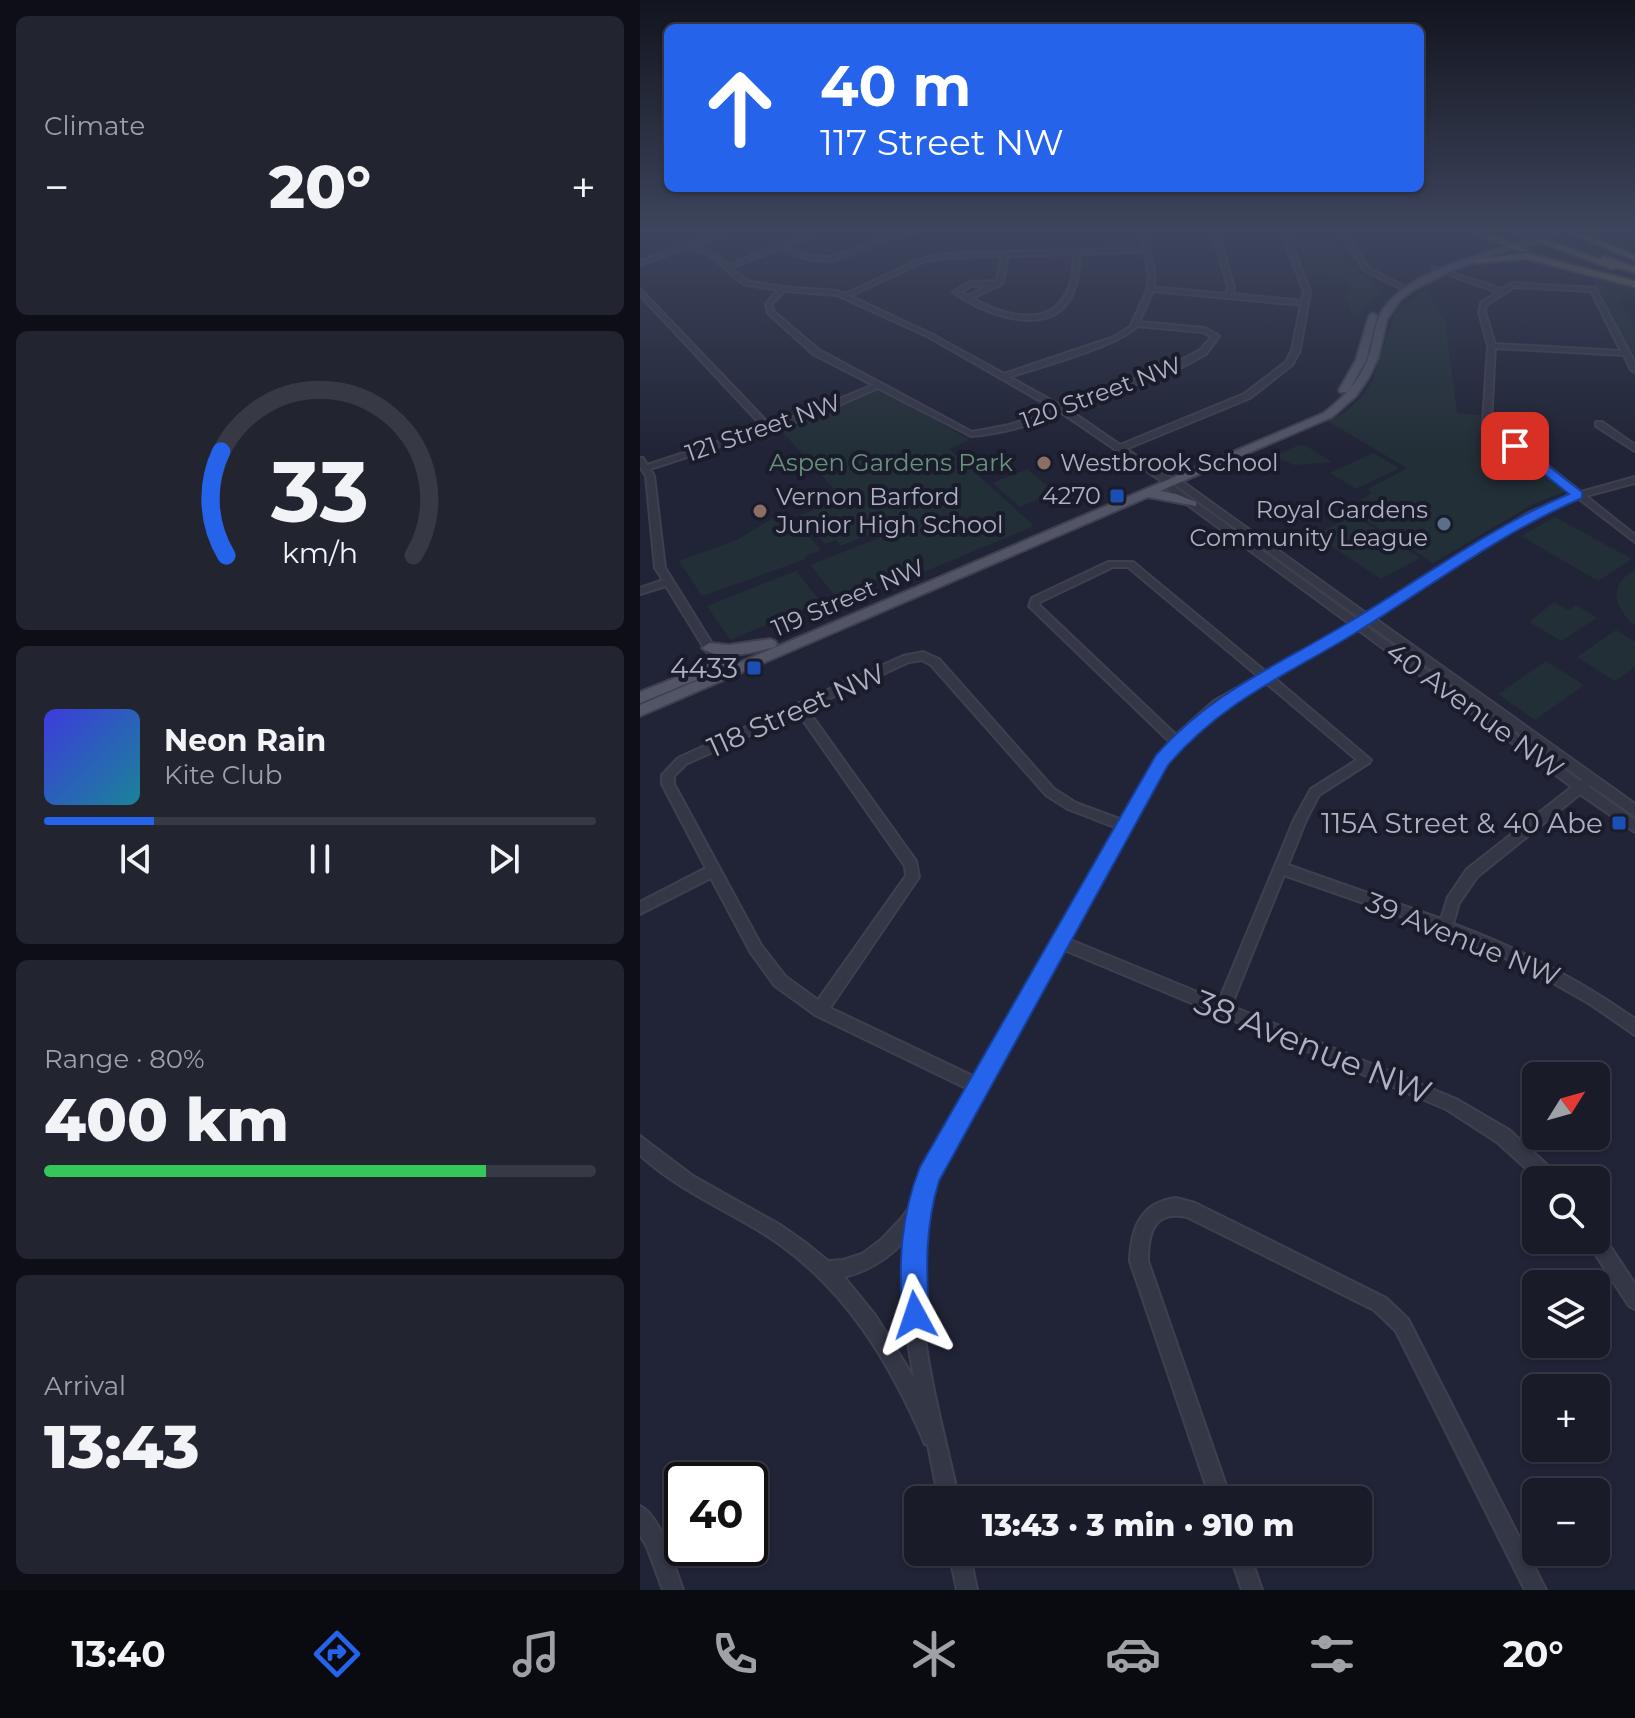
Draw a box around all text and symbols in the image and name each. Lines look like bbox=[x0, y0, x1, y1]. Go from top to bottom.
text: 40 m bbox=[820, 52, 971, 120]
icon: ahead bbox=[688, 56, 792, 160]
text: Climate bbox=[44, 110, 145, 142]
text: 117 Street NW bbox=[820, 120, 1064, 164]
text: 20° bbox=[269, 150, 371, 223]
text: − bbox=[44, 160, 69, 214]
text: + bbox=[571, 160, 596, 214]
street label: 120 Street NW bbox=[1016, 350, 1185, 435]
street label: 121 Street NW bbox=[682, 387, 844, 468]
pin bbox=[1481, 412, 1549, 480]
icon: arrive bbox=[1493, 424, 1537, 468]
text: 33 bbox=[270, 441, 369, 543]
park label: Aspen Gardens Park bbox=[769, 448, 1014, 477]
place label: Westbrook School bbox=[1060, 448, 1278, 477]
marker: Westbrook School bbox=[1035, 454, 1053, 472]
place label: 4270 bbox=[1042, 481, 1101, 510]
place label: Vernon Barford Junior High School bbox=[775, 482, 1004, 539]
marker: 4270 bbox=[1108, 487, 1126, 505]
place label: Royal Gardens Community League bbox=[1189, 495, 1428, 552]
marker: Vernon Barford Junior High School bbox=[751, 502, 769, 520]
marker: Royal Gardens Community League bbox=[1435, 515, 1453, 533]
text: km/h bbox=[282, 535, 358, 570]
street label: 119 Street NW bbox=[767, 552, 928, 643]
street label: 40 Avenue NW bbox=[1380, 634, 1570, 786]
place label: 4433 bbox=[670, 651, 738, 685]
street label: 118 Street NW bbox=[702, 656, 890, 764]
marker: 4433 bbox=[745, 659, 763, 677]
text: Neon Rain bbox=[164, 722, 326, 759]
text: Kite Club bbox=[164, 759, 282, 791]
place label: 115A Street & 40 Abe bbox=[1321, 806, 1603, 840]
marker: 115A Street & 40 Abe bbox=[1610, 814, 1628, 832]
icon: previous bbox=[114, 837, 158, 881]
icon: pause bbox=[298, 837, 342, 881]
icon: next bbox=[482, 837, 526, 881]
street label: 39 Avenue NW bbox=[1361, 885, 1565, 993]
street label: 38 Avenue NW bbox=[1188, 980, 1438, 1114]
text: Range · 80% bbox=[44, 1043, 205, 1075]
north arrow bbox=[1522, 1062, 1610, 1150]
map controls bbox=[1522, 1062, 1610, 1566]
text: 400 km bbox=[44, 1083, 289, 1156]
button: search bbox=[1522, 1166, 1610, 1254]
button: layers bbox=[1522, 1270, 1610, 1358]
position arrow bbox=[873, 1273, 957, 1357]
text: Arrival bbox=[44, 1370, 126, 1402]
button: + bbox=[1522, 1374, 1610, 1462]
text: 13:43 bbox=[44, 1410, 199, 1483]
speed limit sign: 40 bbox=[664, 1462, 768, 1566]
button: − bbox=[1522, 1478, 1610, 1566]
text: 13:43 · 3 min · 910 m bbox=[982, 1507, 1294, 1544]
icon: directions bbox=[309, 1626, 365, 1682]
icon: music bbox=[508, 1626, 564, 1682]
icon: phone bbox=[707, 1626, 763, 1682]
icon: climate bbox=[906, 1626, 962, 1682]
icon: car bbox=[1105, 1626, 1161, 1682]
icon: filters bbox=[1304, 1626, 1360, 1682]
text: 13:40 bbox=[72, 1632, 166, 1676]
text: 20° bbox=[1503, 1632, 1563, 1676]

